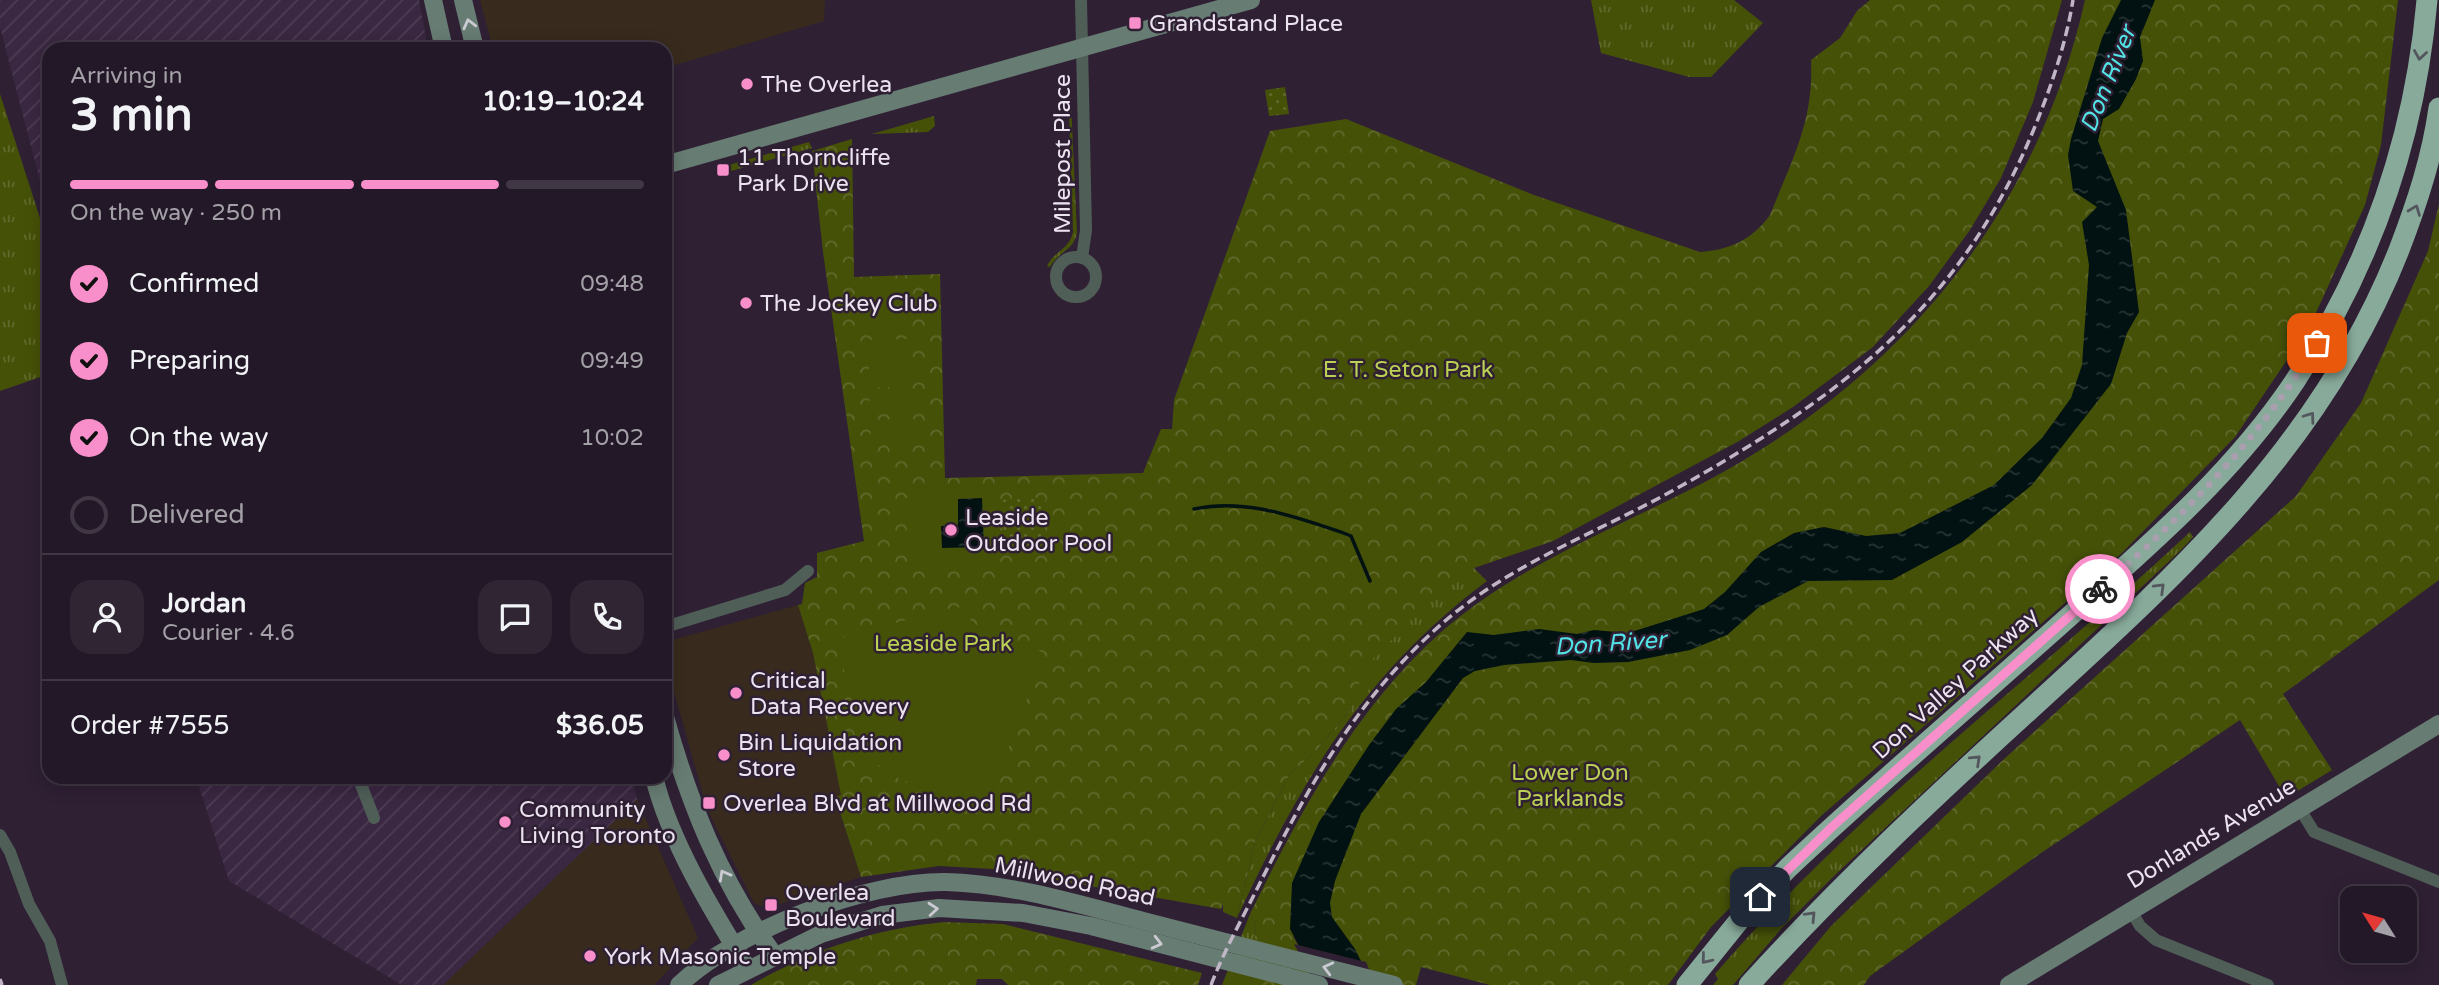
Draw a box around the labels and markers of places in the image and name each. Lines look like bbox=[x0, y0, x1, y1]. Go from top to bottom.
place label: Grandstand Place bbox=[1149, 10, 1343, 38]
marker: Grandstand Place bbox=[1127, 15, 1143, 31]
place label: The Overlea bbox=[761, 71, 892, 99]
marker: The Overlea bbox=[739, 76, 755, 92]
place label: 11 Thorncliffe Park Drive bbox=[737, 144, 890, 198]
marker: 11 Thorncliffe Park Drive bbox=[715, 162, 731, 178]
place label: The Jockey Club bbox=[760, 290, 938, 318]
marker: The Jockey Club bbox=[738, 295, 754, 311]
pin bbox=[2287, 313, 2347, 373]
place label: Leaside Outdoor Pool bbox=[965, 504, 1112, 558]
marker: Leaside Outdoor Pool bbox=[943, 522, 959, 538]
place label: Critical Data Recovery bbox=[750, 667, 909, 721]
marker: Critical Data Recovery bbox=[728, 685, 744, 701]
place label: Bin Liquidation Store bbox=[738, 729, 902, 783]
marker: Bin Liquidation Store bbox=[716, 747, 732, 763]
place label: Overlea Blvd at Millwood Rd bbox=[723, 790, 1031, 818]
marker: Overlea Blvd at Millwood Rd bbox=[701, 795, 717, 811]
place label: Community Living Toronto bbox=[519, 796, 676, 850]
marker: Community Living Toronto bbox=[497, 814, 513, 830]
pin bbox=[1730, 867, 1790, 927]
place label: Overlea Boulevard bbox=[785, 879, 895, 933]
marker: Overlea Boulevard bbox=[763, 897, 779, 913]
place label: York Masonic Temple bbox=[604, 943, 836, 971]
marker: York Masonic Temple bbox=[582, 948, 598, 964]

